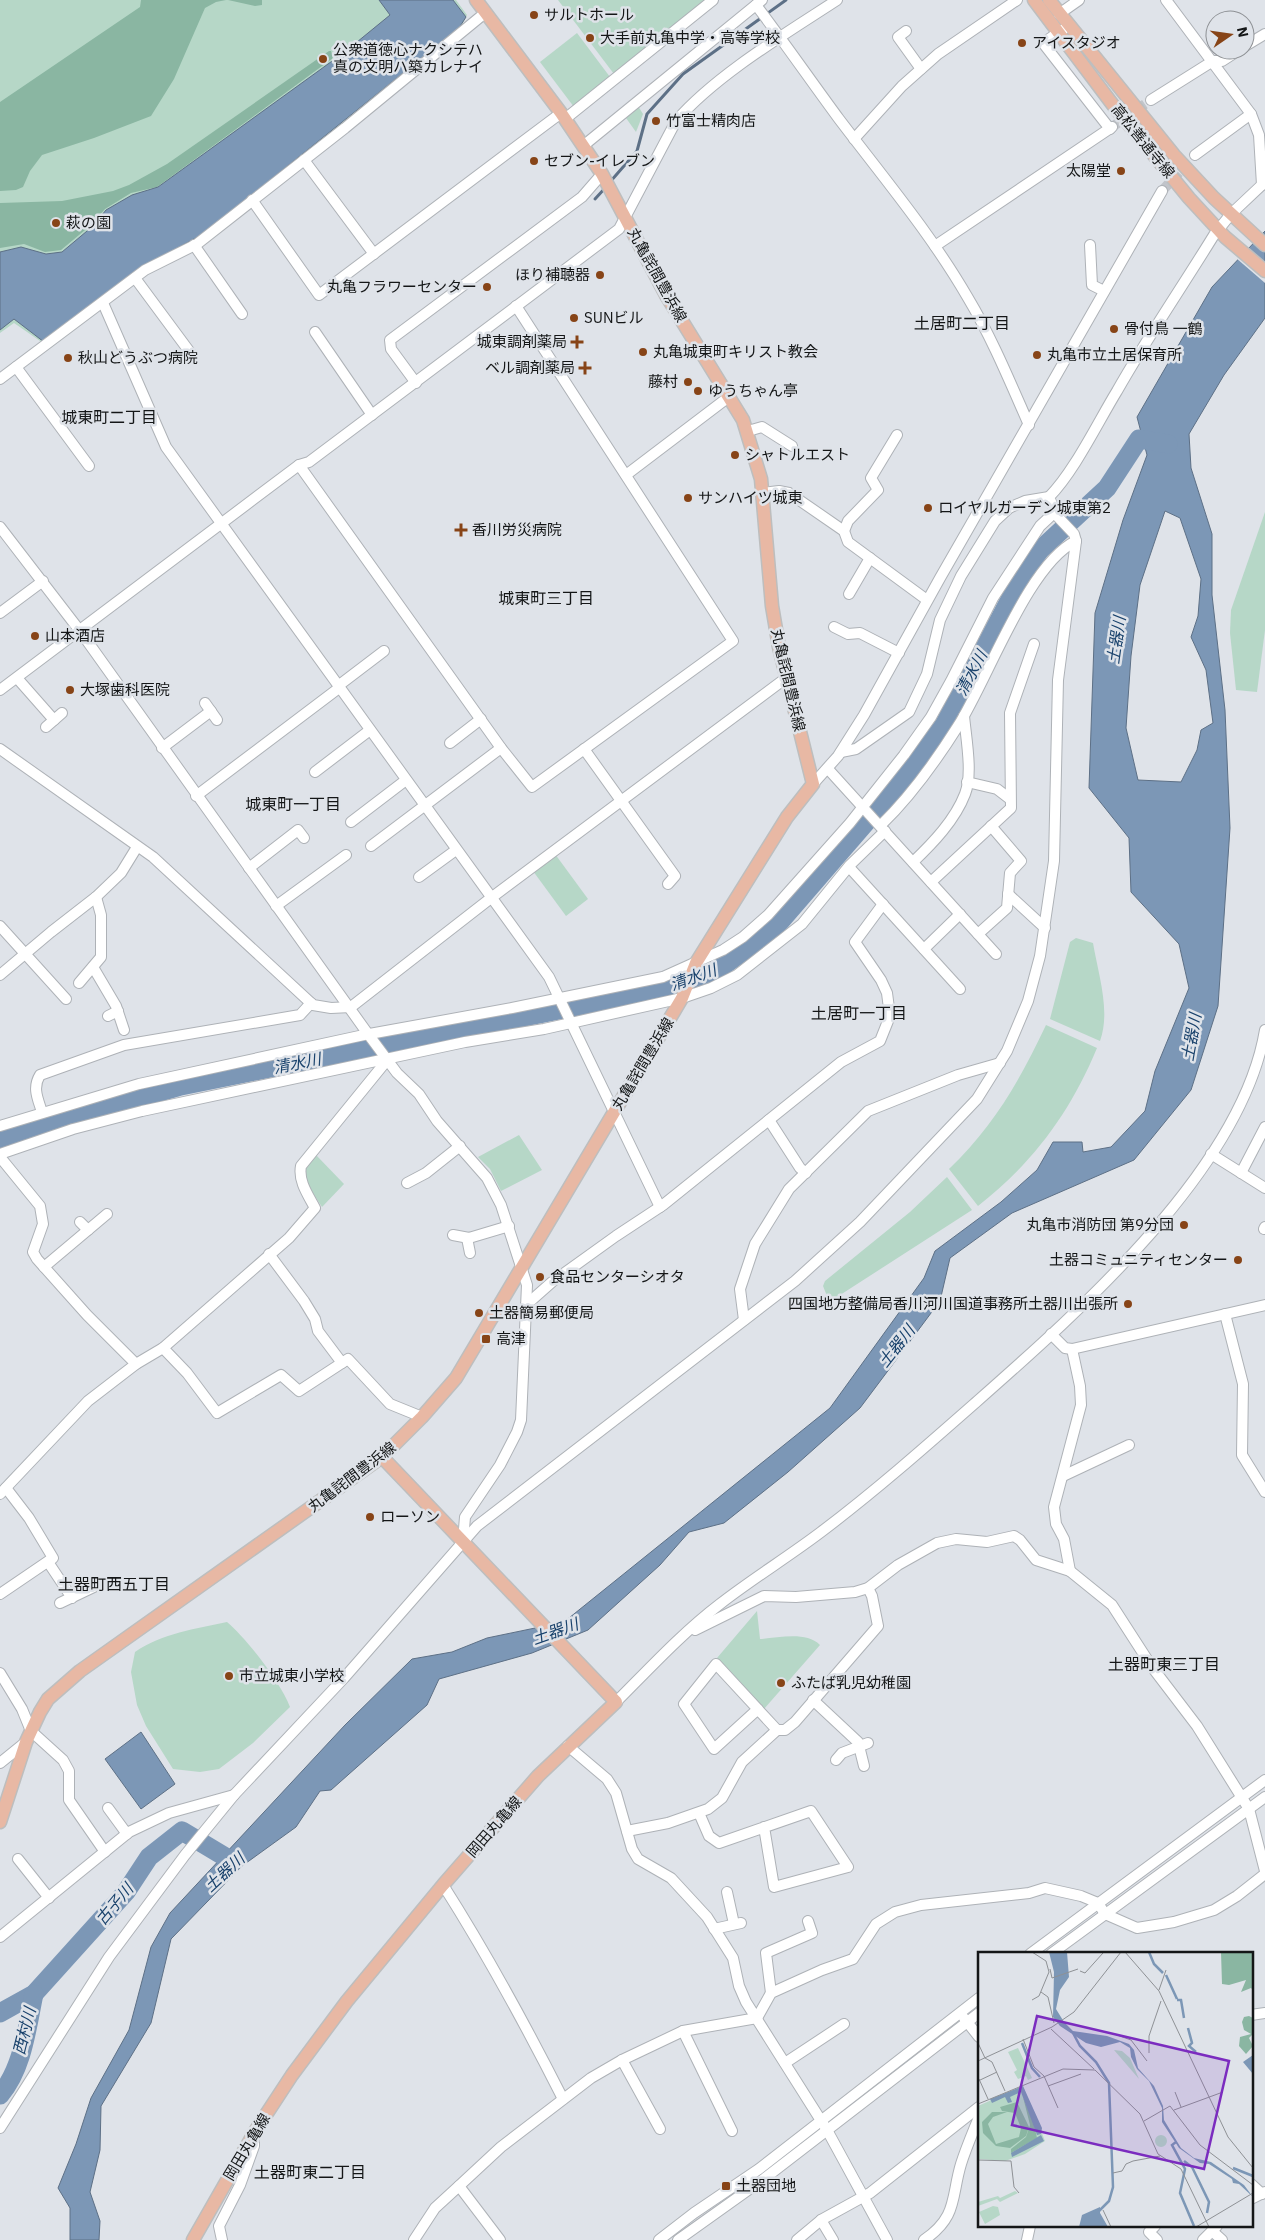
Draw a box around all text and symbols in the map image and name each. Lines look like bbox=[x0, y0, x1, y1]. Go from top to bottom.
place label: サルトホール bbox=[544, 5, 634, 24]
marker: サルトホール bbox=[528, 9, 540, 21]
north arrow bbox=[1205, 10, 1255, 60]
text: N bbox=[1233, 25, 1253, 39]
place label: 大手前丸亀中学・高等学校 bbox=[600, 28, 780, 47]
marker: 大手前丸亀中学・高等学校 bbox=[584, 32, 596, 44]
place label: アイスタジオ bbox=[1032, 33, 1121, 52]
marker: アイスタジオ bbox=[1016, 37, 1028, 49]
place label: 公衆道徳心ナクシテハ 真の文明ハ築カレナイ bbox=[333, 40, 483, 76]
marker: 公衆道徳心ナクシテハ 真の文明ハ築カレナイ bbox=[317, 53, 329, 65]
street label: 高松善通寺線 bbox=[1108, 100, 1179, 182]
place label: 竹富士精肉店 bbox=[666, 111, 756, 130]
marker: 竹富士精肉店 bbox=[650, 115, 662, 127]
place label: セブン-イレブン bbox=[544, 151, 655, 170]
marker: セブン-イレブン bbox=[528, 155, 540, 167]
place label: 太陽堂 bbox=[1066, 161, 1111, 180]
marker: 太陽堂 bbox=[1115, 165, 1127, 177]
place label: 萩の園 bbox=[66, 213, 111, 232]
marker: 萩の園 bbox=[50, 217, 62, 229]
street label: 丸亀詫間豊浜線 bbox=[624, 224, 691, 325]
place label: ほり補聴器 bbox=[515, 265, 590, 284]
marker: ほり補聴器 bbox=[594, 269, 606, 281]
place label: 丸亀フラワーセンター bbox=[327, 277, 477, 296]
marker: 丸亀フラワーセンター bbox=[481, 281, 493, 293]
place label: SUNビル bbox=[584, 308, 644, 327]
marker: SUNビル bbox=[568, 312, 580, 324]
district label: 土居町二丁目 bbox=[914, 313, 1010, 333]
place label: 骨付鳥 一鶴 bbox=[1124, 319, 1203, 338]
marker: 骨付鳥 一鶴 bbox=[1108, 323, 1120, 335]
place label: 城東調剤薬局 bbox=[477, 332, 567, 351]
marker: 城東調剤薬局 bbox=[571, 336, 583, 348]
place label: 丸亀城東町キリスト教会 bbox=[653, 342, 818, 361]
place label: 丸亀市立土居保育所 bbox=[1047, 345, 1182, 364]
marker: 丸亀城東町キリスト教会 bbox=[637, 346, 649, 358]
place label: 秋山どうぶつ病院 bbox=[78, 348, 198, 367]
marker: 丸亀市立土居保育所 bbox=[1031, 349, 1043, 361]
marker: 秋山どうぶつ病院 bbox=[62, 352, 74, 364]
place label: ベル調剤薬局 bbox=[485, 358, 575, 377]
marker: ベル調剤薬局 bbox=[579, 362, 591, 374]
place label: 藤村 bbox=[648, 372, 678, 391]
marker: 藤村 bbox=[682, 376, 694, 388]
place label: ゆうちゃん亭 bbox=[708, 381, 798, 400]
marker: ゆうちゃん亭 bbox=[692, 385, 704, 397]
district label: 城東町二丁目 bbox=[61, 407, 157, 427]
place label: シャトルエスト bbox=[745, 445, 850, 464]
marker: シャトルエスト bbox=[729, 449, 741, 461]
place label: サンハイツ城東 bbox=[698, 488, 803, 507]
marker: サンハイツ城東 bbox=[682, 492, 694, 504]
place label: ロイヤルガーデン城東第2 bbox=[938, 498, 1111, 517]
marker: ロイヤルガーデン城東第2 bbox=[922, 502, 934, 514]
place label: 香川労災病院 bbox=[472, 520, 562, 539]
marker: 香川労災病院 bbox=[454, 523, 468, 537]
district label: 城東町三丁目 bbox=[498, 588, 594, 608]
water label: 土器川 bbox=[1103, 613, 1130, 665]
place label: 山本酒店 bbox=[45, 626, 105, 645]
street label: 丸亀詫間豊浜線 bbox=[767, 627, 810, 733]
marker: 山本酒店 bbox=[29, 630, 41, 642]
water label: 清水川 bbox=[951, 645, 992, 699]
place label: 大塚歯科医院 bbox=[80, 680, 170, 699]
marker: 大塚歯科医院 bbox=[64, 684, 76, 696]
district label: 城東町一丁目 bbox=[245, 794, 341, 814]
water label: 清水川 bbox=[667, 959, 721, 995]
district label: 土居町一丁目 bbox=[811, 1003, 907, 1023]
water label: 土器川 bbox=[1177, 1010, 1205, 1062]
street label: 丸亀詫間豊浜線 bbox=[607, 1014, 678, 1114]
water label: 清水川 bbox=[272, 1048, 324, 1077]
place label: 丸亀市消防団 第9分団 bbox=[1026, 1215, 1174, 1234]
marker: 丸亀市消防団 第9分団 bbox=[1178, 1219, 1190, 1231]
place label: 土器コミュニティセンター bbox=[1049, 1250, 1228, 1269]
marker: 土器コミュニティセンター bbox=[1232, 1254, 1244, 1266]
place label: 食品センターシオタ bbox=[550, 1267, 685, 1286]
marker: 食品センターシオタ bbox=[534, 1271, 546, 1283]
place label: 四国地方整備局香川河川国道事務所土器川出張所 bbox=[788, 1294, 1118, 1313]
marker: 四国地方整備局香川河川国道事務所土器川出張所 bbox=[1122, 1298, 1134, 1310]
place label: 土器簡易郵便局 bbox=[489, 1303, 594, 1322]
marker: 土器簡易郵便局 bbox=[473, 1307, 485, 1319]
water label: 土器川 bbox=[873, 1319, 920, 1371]
place label: 高津 bbox=[496, 1329, 526, 1348]
marker: 高津 bbox=[480, 1333, 492, 1345]
street label: 丸亀詫間豊浜線 bbox=[304, 1437, 399, 1516]
place label: ローソン bbox=[380, 1507, 440, 1526]
marker: ローソン bbox=[364, 1511, 376, 1523]
district label: 土器町西五丁目 bbox=[58, 1574, 170, 1594]
water label: 土器川 bbox=[529, 1613, 583, 1649]
district label: 土器町東三丁目 bbox=[1108, 1654, 1220, 1674]
place label: 市立城東小学校 bbox=[239, 1666, 344, 1685]
marker: 市立城東小学校 bbox=[223, 1670, 235, 1682]
place label: ふたば乳児幼稚園 bbox=[791, 1673, 911, 1692]
marker: ふたば乳児幼稚園 bbox=[775, 1677, 787, 1689]
street label: 岡田丸亀線 bbox=[462, 1792, 525, 1861]
water label: 土器川 bbox=[200, 1847, 250, 1896]
water label: 古子川 bbox=[91, 1878, 138, 1929]
inset map bbox=[978, 1952, 1252, 2228]
water label: 西村川 bbox=[8, 2003, 40, 2057]
street label: 岡田丸亀線 bbox=[219, 2110, 274, 2184]
district label: 土器町東二丁目 bbox=[254, 2162, 366, 2182]
place label: 土器団地 bbox=[736, 2176, 796, 2195]
marker: 土器団地 bbox=[720, 2180, 732, 2192]

